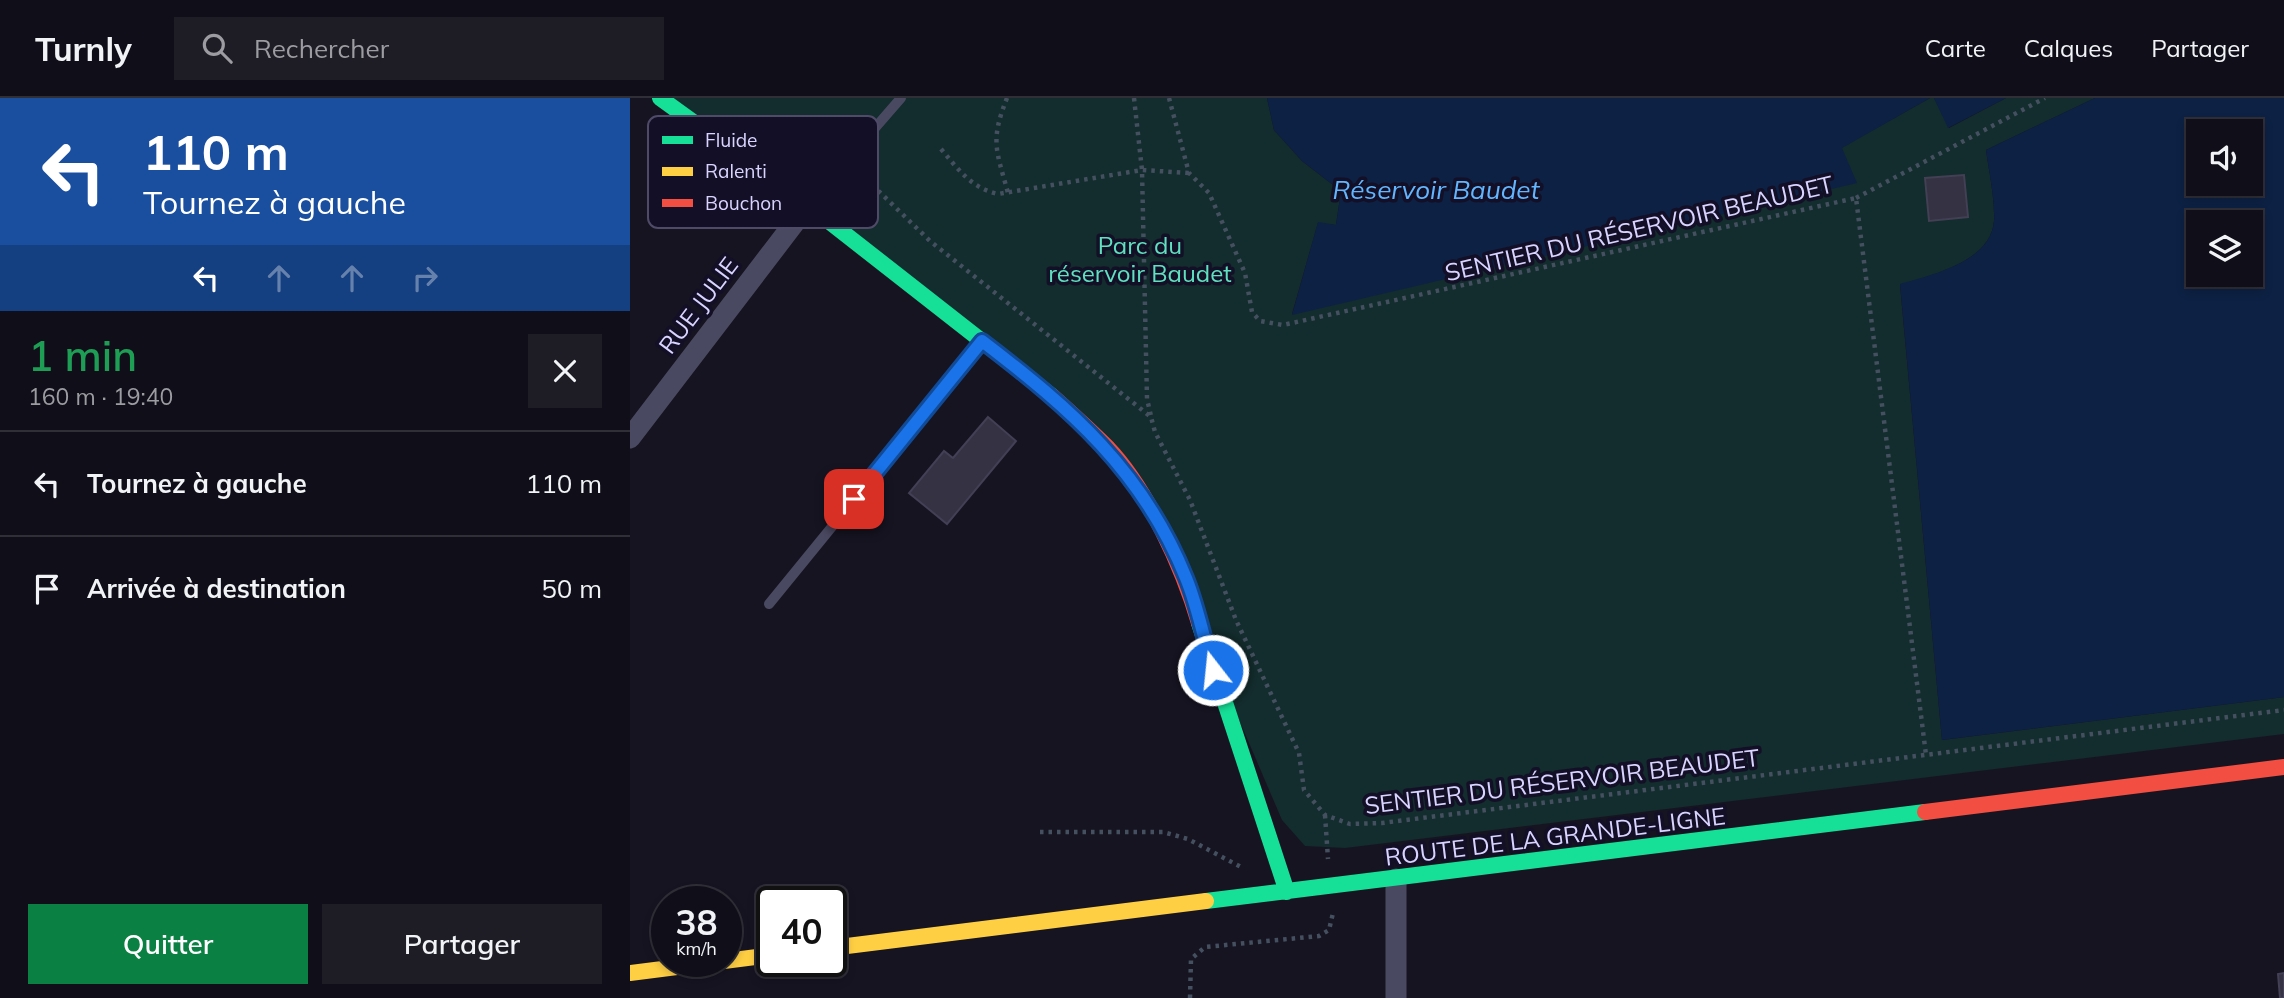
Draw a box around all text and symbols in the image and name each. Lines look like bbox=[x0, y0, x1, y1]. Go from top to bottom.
search box bbox=[174, 17, 664, 80]
text: Turnly bbox=[35, 28, 132, 69]
icon: search bbox=[198, 29, 236, 67]
text: Rechercher bbox=[254, 32, 389, 65]
text: Carte bbox=[1925, 33, 1986, 63]
text: Calques bbox=[2024, 33, 2113, 63]
text: Partager bbox=[2151, 33, 2249, 63]
legend bbox=[648, 116, 878, 228]
map controls bbox=[2186, 119, 2263, 287]
button: sound bbox=[2186, 119, 2263, 196]
text: 110 m bbox=[143, 121, 289, 182]
icon: left bbox=[28, 126, 119, 217]
text: Fluide bbox=[705, 128, 757, 152]
text: Ralenti bbox=[705, 159, 767, 183]
street label: SENTIER DU RÉSERVOIR BEAUDET bbox=[1442, 169, 1837, 287]
water label: Réservoir Baudet bbox=[1332, 173, 1540, 206]
text: Tournez à gauche bbox=[143, 182, 406, 222]
text: Bouchon bbox=[705, 191, 782, 215]
button: layers bbox=[2186, 210, 2263, 287]
park label: Parc du réservoir Baudet bbox=[1048, 230, 1232, 288]
street label: RUE JULIE bbox=[652, 251, 744, 359]
icon: left bbox=[187, 259, 225, 297]
icon: ahead bbox=[260, 259, 298, 297]
icon: ahead bbox=[333, 259, 371, 297]
icon: right bbox=[406, 259, 444, 297]
text: 1 min bbox=[28, 329, 137, 382]
button: close bbox=[528, 334, 602, 408]
text: 160 m · 19:40 bbox=[28, 382, 173, 411]
icon: left bbox=[28, 465, 66, 503]
text: Tournez à gauche bbox=[87, 467, 307, 500]
text: 110 m bbox=[526, 467, 602, 500]
pin bbox=[824, 469, 884, 529]
icon: arrive bbox=[835, 480, 873, 518]
icon: arrive bbox=[28, 570, 66, 608]
text: Arrivée à destination bbox=[87, 572, 346, 605]
text: 50 m bbox=[541, 572, 602, 605]
position arrow bbox=[1176, 633, 1250, 707]
street label: SENTIER DU RÉSERVOIR BEAUDET bbox=[1363, 742, 1762, 820]
street label: ROUTE DE LA GRANDE-LIGNE bbox=[1383, 800, 1727, 872]
speed limit sign: 40 bbox=[756, 886, 847, 977]
text: 38 bbox=[675, 900, 718, 944]
button: Quitter bbox=[28, 904, 308, 984]
button: Partager bbox=[322, 904, 602, 984]
text: km/h bbox=[676, 937, 717, 960]

